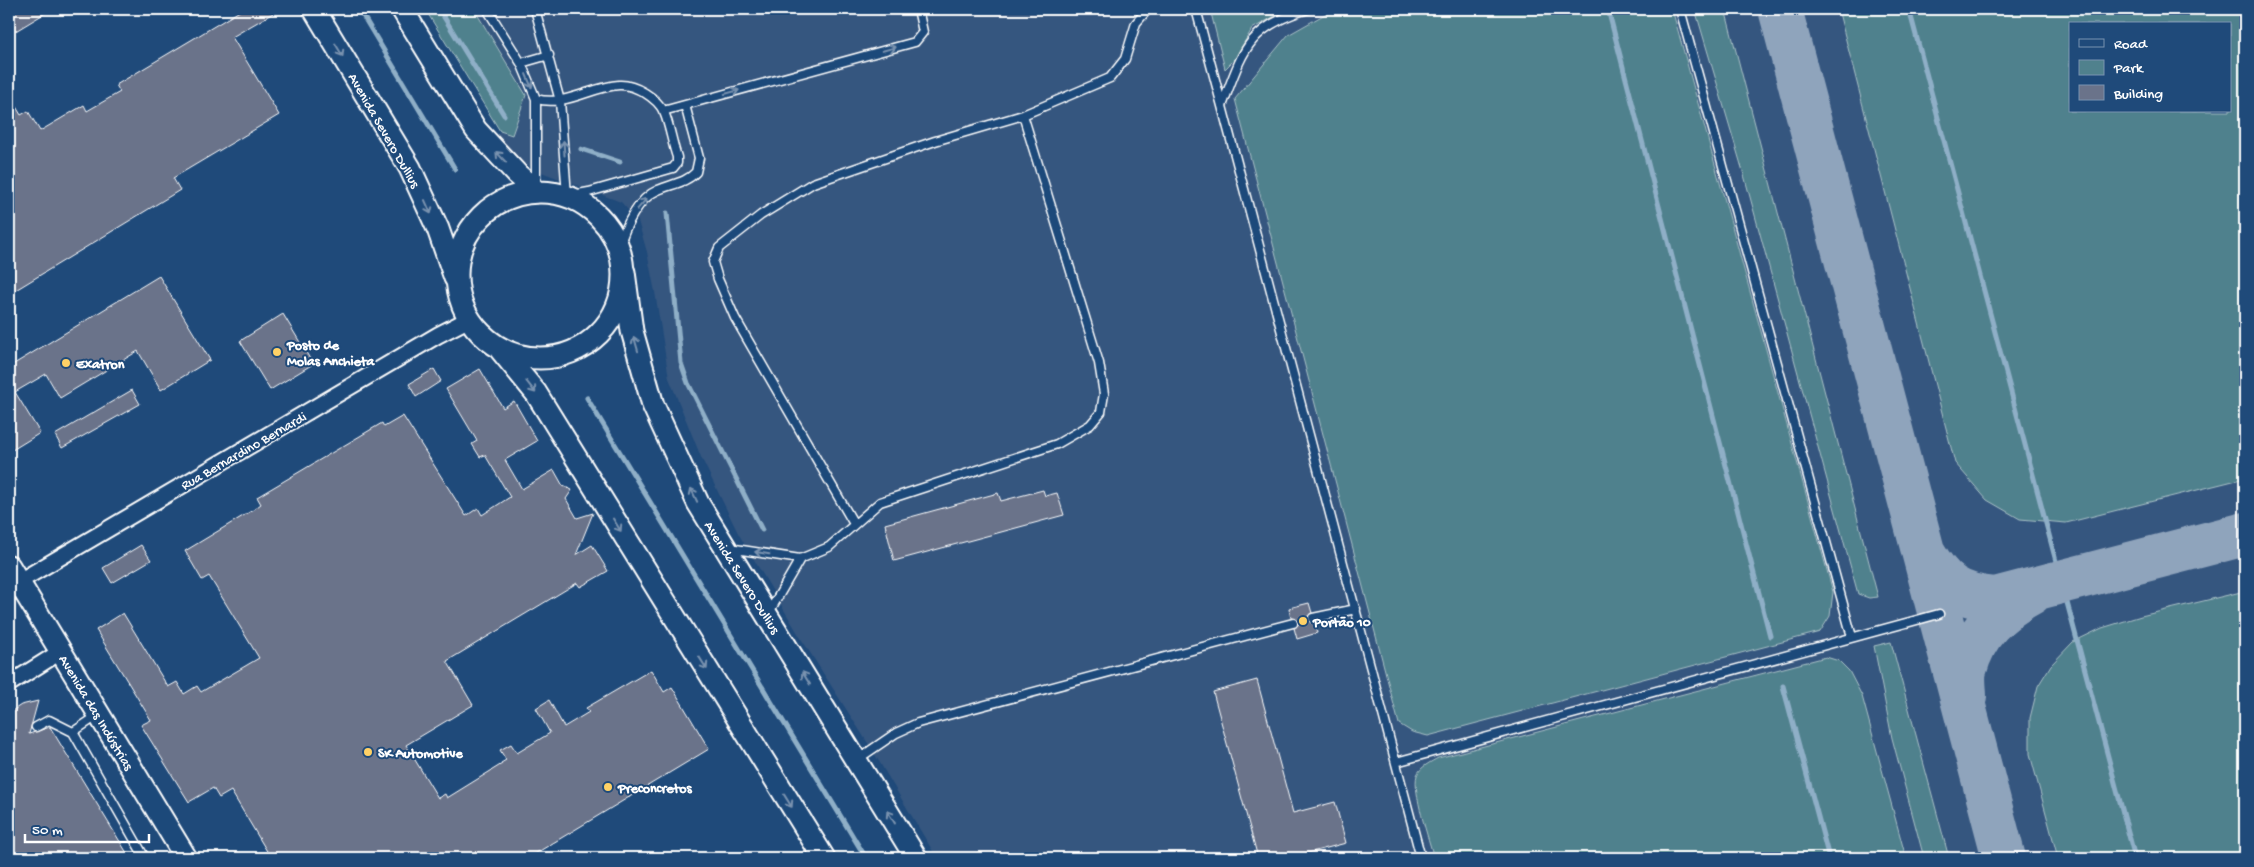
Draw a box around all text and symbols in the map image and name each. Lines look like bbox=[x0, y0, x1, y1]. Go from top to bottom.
legend bbox=[2069, 22, 2232, 112]
text: Road bbox=[2114, 36, 2148, 54]
one-way arrow bbox=[335, 43, 345, 57]
one-way arrow bbox=[880, 43, 896, 53]
text: Park bbox=[2113, 60, 2144, 78]
street label: Avenida Severo Dullius bbox=[343, 71, 423, 192]
one-way arrow bbox=[524, 73, 534, 88]
text: Building bbox=[2113, 86, 2163, 104]
one-way arrow bbox=[723, 87, 739, 97]
one-way arrow bbox=[559, 140, 568, 156]
one-way arrow bbox=[495, 150, 507, 163]
one-way arrow bbox=[636, 198, 647, 211]
one-way arrow bbox=[424, 199, 433, 214]
one-way arrow bbox=[630, 336, 640, 352]
place label: Posto de Molas Anchieta bbox=[286, 338, 375, 371]
marker: Posto de Molas Anchieta bbox=[271, 346, 283, 358]
marker: Exatron bbox=[60, 357, 72, 369]
place label: Exatron bbox=[76, 357, 125, 374]
one-way arrow bbox=[525, 380, 536, 393]
street label: Rua Bernardino Bernardi bbox=[178, 409, 310, 495]
one-way arrow bbox=[689, 488, 699, 503]
one-way arrow bbox=[612, 517, 622, 531]
street label: Avenida Severo Dullius bbox=[699, 519, 783, 639]
one-way arrow bbox=[755, 548, 771, 558]
marker: Portão 10 bbox=[1297, 615, 1309, 627]
place label: Portão 10 bbox=[1312, 615, 1371, 632]
street label: Avenida das Indústrias bbox=[54, 652, 136, 775]
one-way arrow bbox=[698, 655, 708, 669]
one-way arrow bbox=[800, 672, 810, 686]
marker: SK Automotive bbox=[362, 746, 374, 758]
place label: SK Automotive bbox=[378, 746, 463, 763]
marker: Preconcretos bbox=[602, 781, 614, 793]
place label: Preconcretos bbox=[617, 781, 693, 798]
one-way arrow bbox=[784, 793, 794, 807]
one-way arrow bbox=[885, 810, 895, 824]
scale bar bbox=[25, 812, 149, 844]
text: 50 m bbox=[32, 822, 63, 840]

